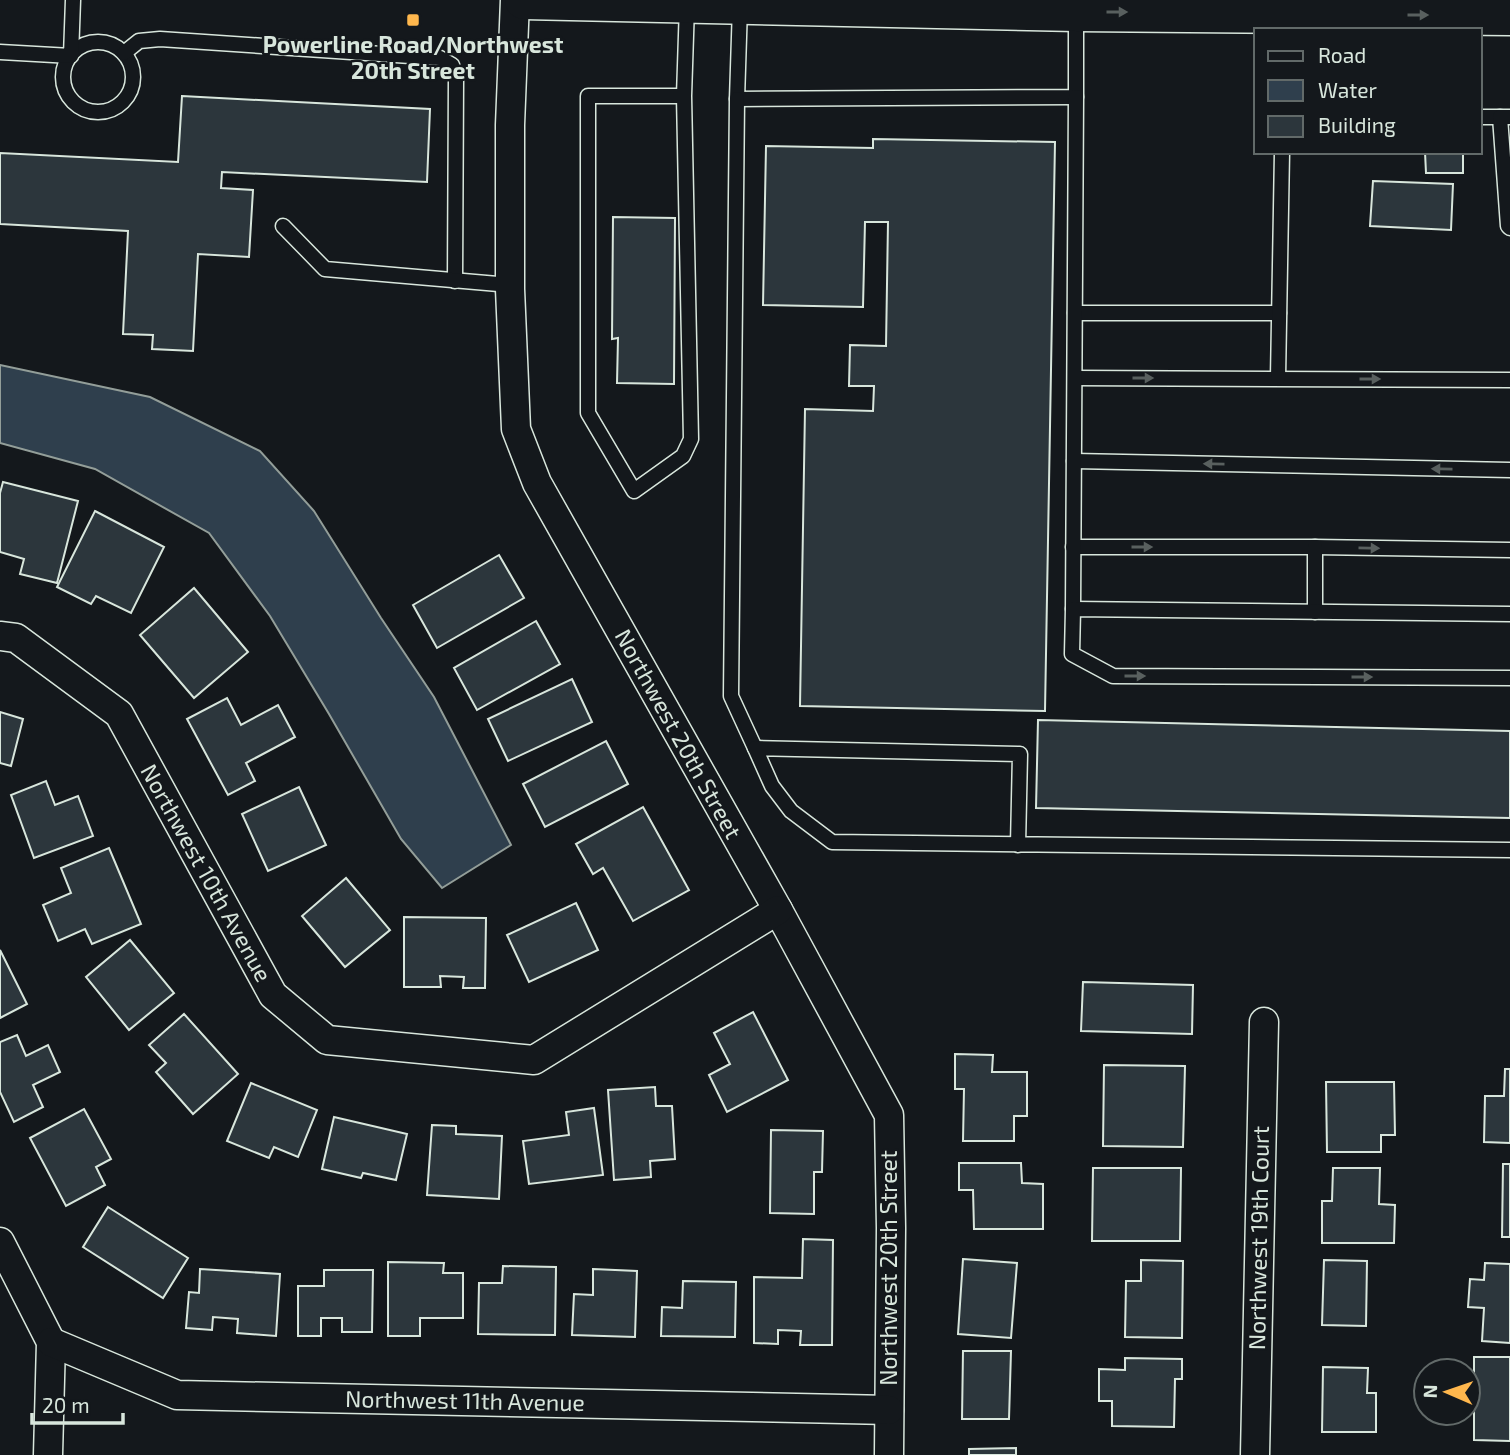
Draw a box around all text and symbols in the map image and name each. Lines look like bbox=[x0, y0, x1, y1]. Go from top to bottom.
one-way arrow bbox=[1106, 7, 1128, 18]
one-way arrow bbox=[1407, 9, 1429, 21]
marker: Powerline Road/Northwest 20th Street bbox=[405, 12, 421, 28]
legend bbox=[1254, 28, 1482, 154]
place label: Powerline Road/Northwest 20th Street bbox=[263, 30, 563, 84]
text: Road bbox=[1318, 42, 1366, 67]
text: Water bbox=[1318, 77, 1377, 102]
text: Building bbox=[1318, 112, 1396, 137]
one-way arrow bbox=[1132, 372, 1154, 384]
one-way arrow bbox=[1360, 373, 1382, 385]
one-way arrow bbox=[1203, 458, 1225, 470]
one-way arrow bbox=[1431, 463, 1453, 475]
one-way arrow bbox=[1131, 541, 1153, 553]
one-way arrow bbox=[1358, 542, 1380, 553]
street label: Northwest 20th Street bbox=[610, 624, 748, 843]
one-way arrow bbox=[1124, 670, 1146, 682]
one-way arrow bbox=[1352, 671, 1374, 683]
street label: Northwest 10th Avenue bbox=[135, 759, 278, 986]
street label: Northwest 19th Court bbox=[1242, 1125, 1274, 1350]
street label: Northwest 20th Street bbox=[874, 1150, 902, 1386]
north arrow bbox=[1412, 1357, 1482, 1427]
scale bar bbox=[32, 1382, 122, 1426]
street label: Northwest 11th Avenue bbox=[345, 1384, 585, 1416]
text: N bbox=[1418, 1384, 1441, 1399]
text: 20 m bbox=[42, 1392, 90, 1417]

